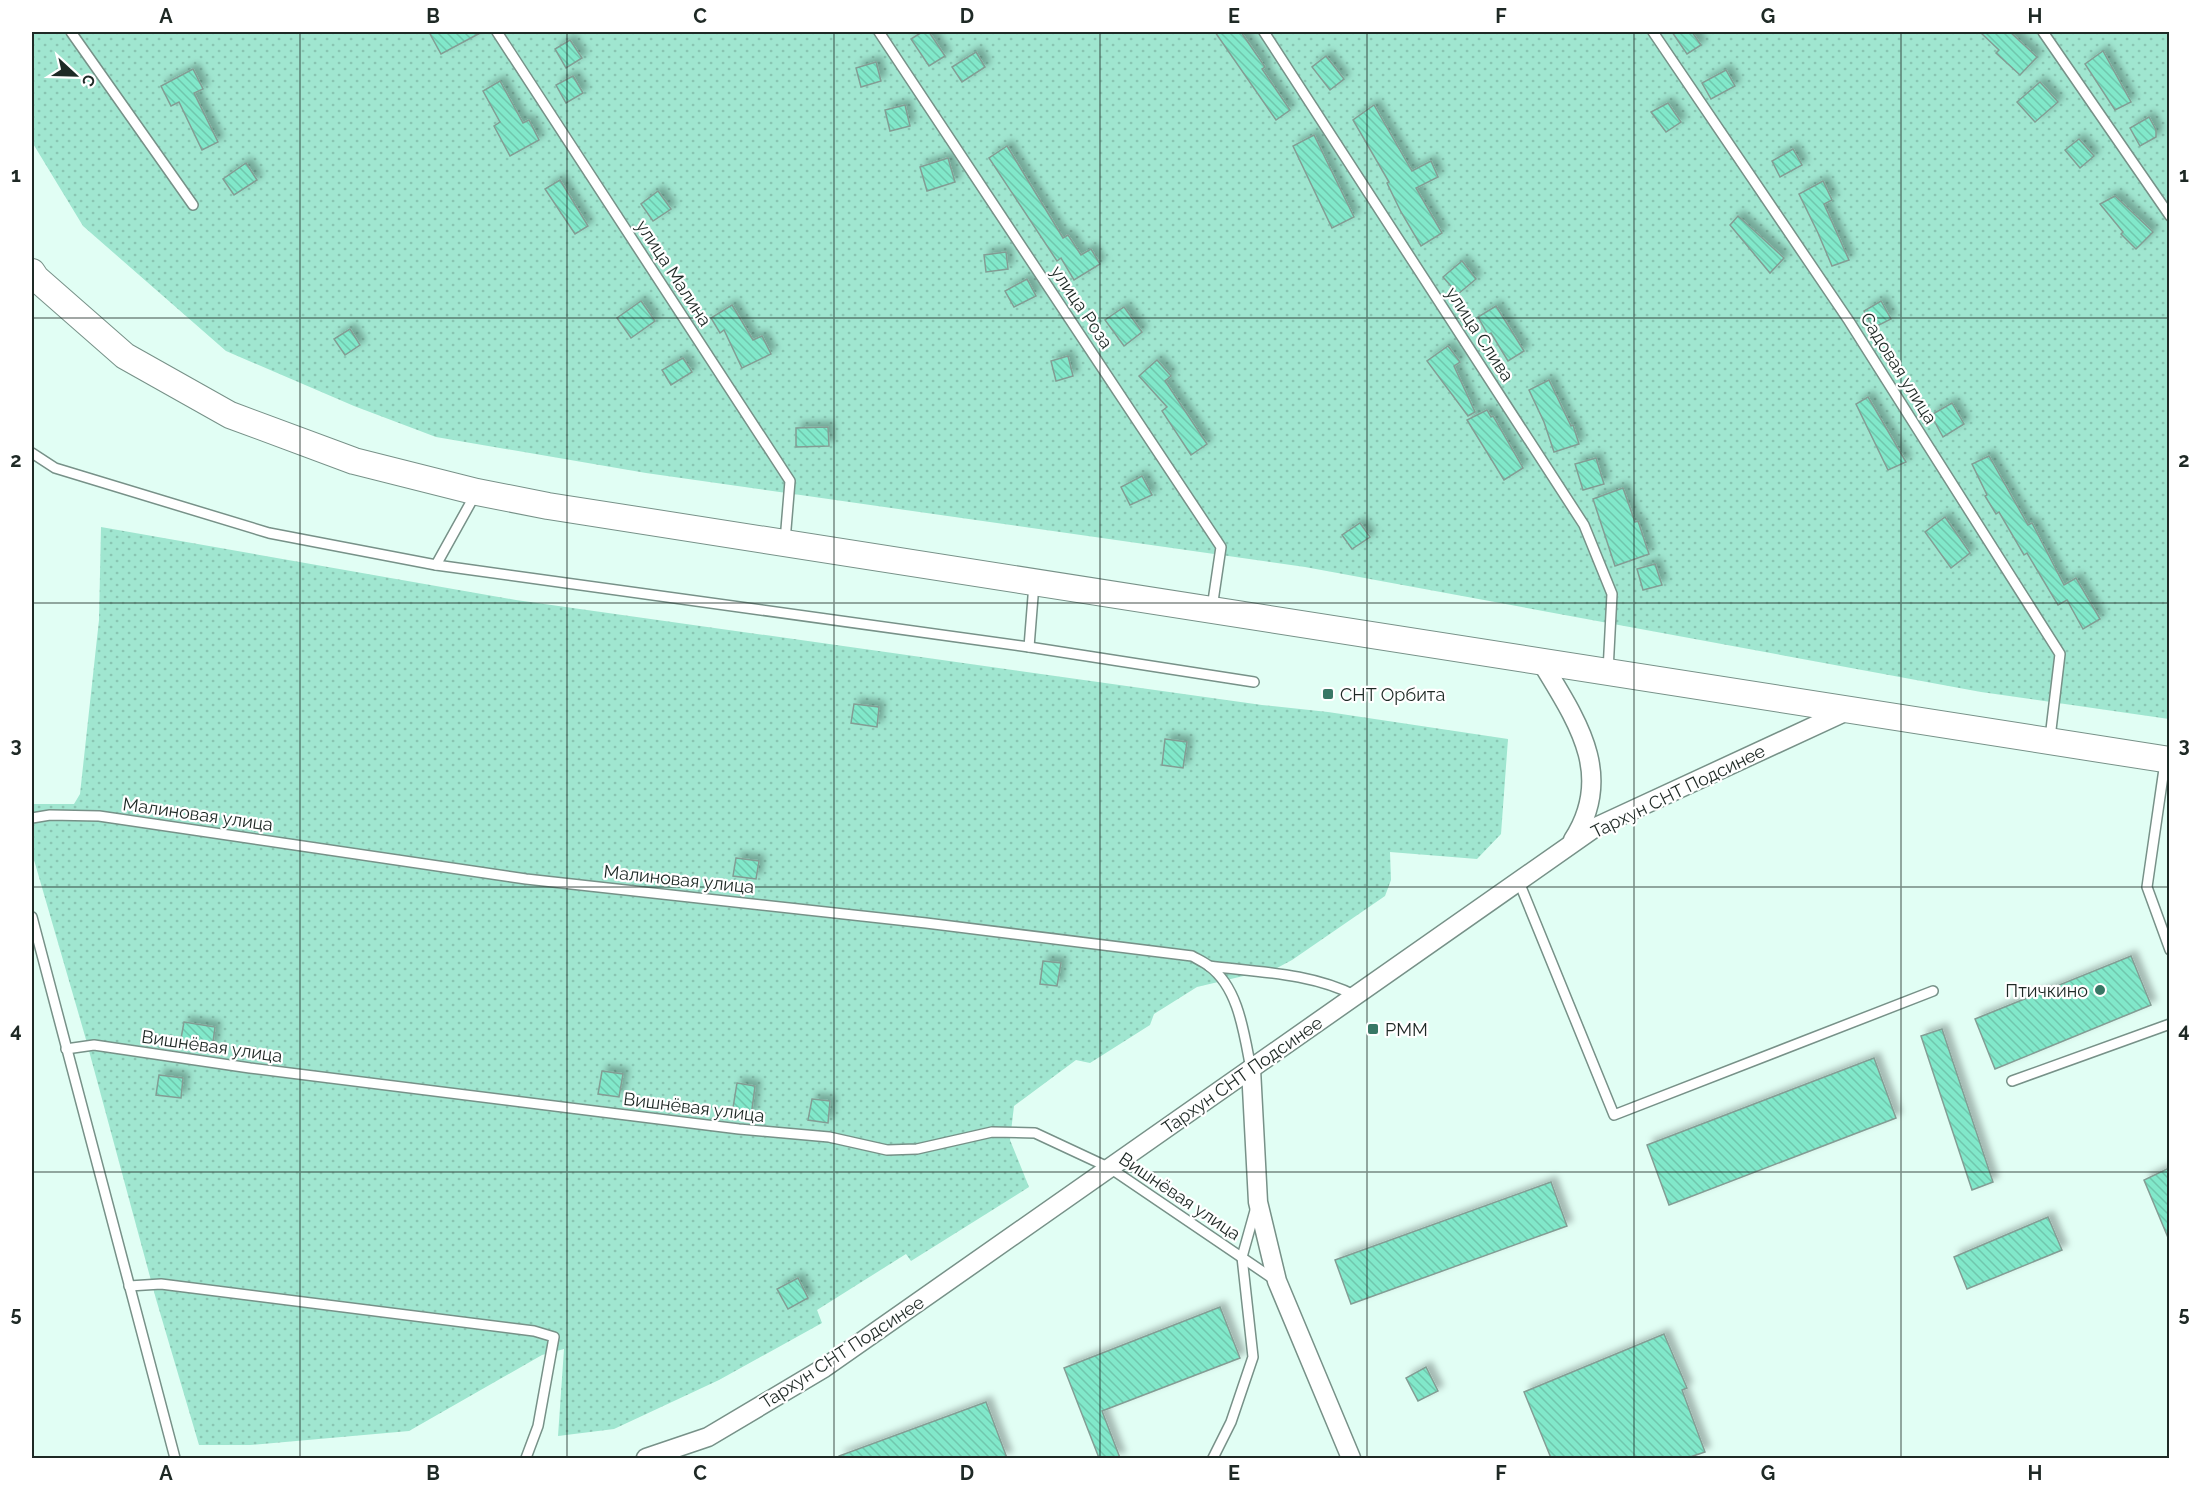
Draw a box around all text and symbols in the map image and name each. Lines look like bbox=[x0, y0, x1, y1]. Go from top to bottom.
text: A bbox=[159, 4, 173, 28]
text: B bbox=[426, 4, 440, 28]
text: C bbox=[693, 4, 707, 28]
text: D bbox=[960, 4, 974, 28]
text: E bbox=[1228, 4, 1240, 28]
text: F bbox=[1495, 4, 1507, 28]
text: G bbox=[1761, 4, 1775, 28]
text: H bbox=[2028, 4, 2042, 28]
north arrow bbox=[45, 45, 105, 105]
text: С bbox=[78, 72, 99, 89]
text: 1 bbox=[11, 163, 21, 187]
text: 1 bbox=[2179, 163, 2189, 187]
street label: улица Малина bbox=[632, 216, 716, 330]
street label: улица Роза bbox=[1047, 262, 1117, 352]
street label: улица Слива bbox=[1442, 283, 1518, 385]
street label: Садовая улица bbox=[1856, 309, 1942, 427]
text: 2 bbox=[10, 448, 22, 472]
text: 2 bbox=[2178, 448, 2190, 472]
place label: СНТ Орбита bbox=[1340, 684, 1445, 705]
marker: СНТ Орбита bbox=[1321, 687, 1335, 701]
text: 3 bbox=[10, 733, 22, 757]
text: 3 bbox=[2178, 733, 2190, 757]
street label: Тархун СНТ Подсинее bbox=[1588, 740, 1769, 842]
street label: Малиновая улица bbox=[122, 793, 274, 835]
street label: Малиновая улица bbox=[603, 861, 755, 897]
place label: Птичкино bbox=[2005, 980, 2088, 1001]
marker: Птичкино bbox=[2093, 983, 2107, 997]
street label: Тархун СНТ Подсинее bbox=[1158, 1011, 1327, 1138]
text: 4 bbox=[10, 1018, 22, 1042]
text: 4 bbox=[2178, 1018, 2190, 1042]
place label: РММ bbox=[1385, 1019, 1428, 1040]
marker: РММ bbox=[1366, 1022, 1380, 1036]
street label: Вишнёвая улица bbox=[140, 1026, 284, 1066]
street label: Вишнёвая улица bbox=[622, 1088, 766, 1126]
street label: Вишнёвая улица bbox=[1115, 1148, 1245, 1244]
street label: Тархун СНТ Подсинее bbox=[756, 1291, 928, 1413]
text: 5 bbox=[10, 1302, 22, 1326]
text: 5 bbox=[2178, 1302, 2190, 1326]
text: A bbox=[159, 1461, 173, 1485]
text: B bbox=[426, 1461, 440, 1485]
text: C bbox=[693, 1461, 707, 1485]
text: D bbox=[960, 1461, 974, 1485]
text: E bbox=[1228, 1461, 1240, 1485]
text: F bbox=[1495, 1461, 1507, 1485]
text: G bbox=[1761, 1461, 1775, 1485]
text: H bbox=[2028, 1461, 2042, 1485]

